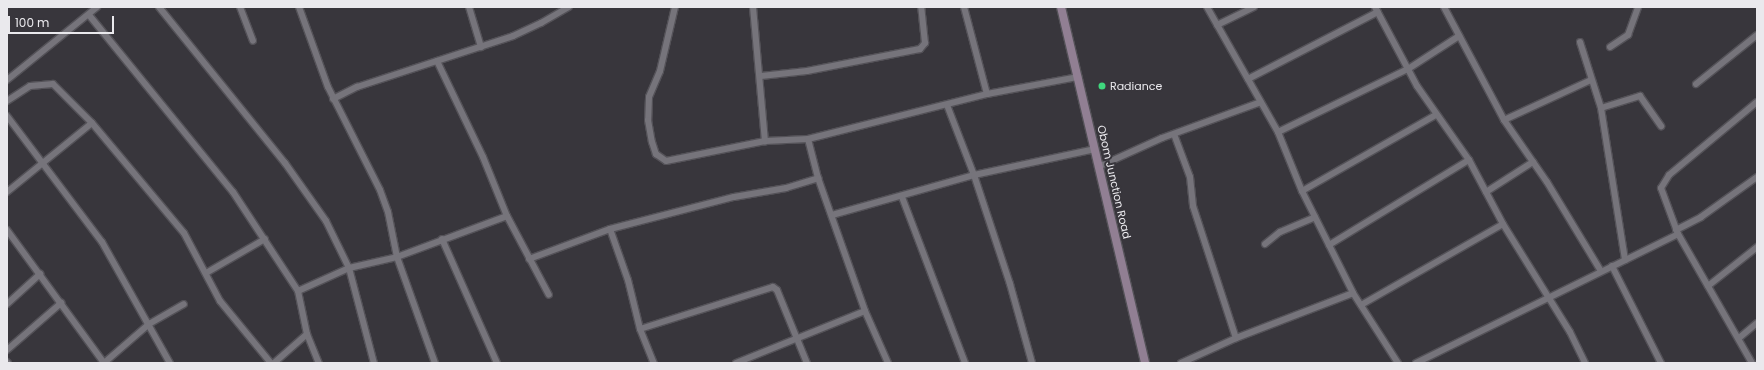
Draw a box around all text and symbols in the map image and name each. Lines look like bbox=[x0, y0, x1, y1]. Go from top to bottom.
scale bar bbox=[10, 8, 116, 34]
text: 100 m bbox=[15, 14, 49, 31]
place label: Radiance bbox=[1110, 79, 1162, 93]
marker: Radiance bbox=[1097, 81, 1107, 91]
street label: Obom Junction Road bbox=[1094, 124, 1134, 240]

